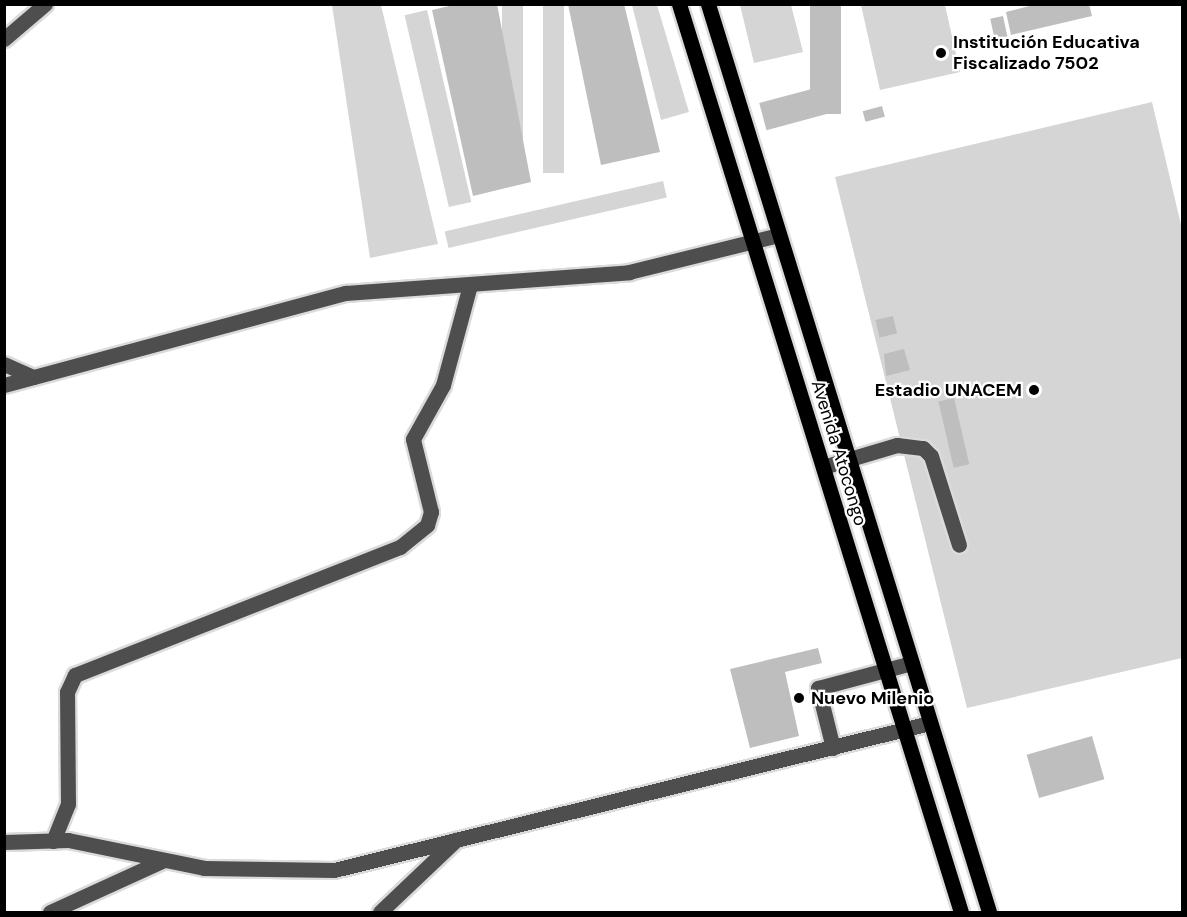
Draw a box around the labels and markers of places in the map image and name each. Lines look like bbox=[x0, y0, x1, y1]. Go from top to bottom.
place label: Institución Educativa Fiscalizado 7502 bbox=[953, 32, 1140, 74]
marker: Institución Educativa Fiscalizado 7502 bbox=[934, 46, 948, 60]
place label: Estadio UNACEM bbox=[875, 379, 1022, 401]
marker: Estadio UNACEM bbox=[1027, 383, 1041, 397]
place label: Nuevo Milenio bbox=[811, 687, 934, 709]
marker: Nuevo Milenio bbox=[792, 691, 806, 705]

